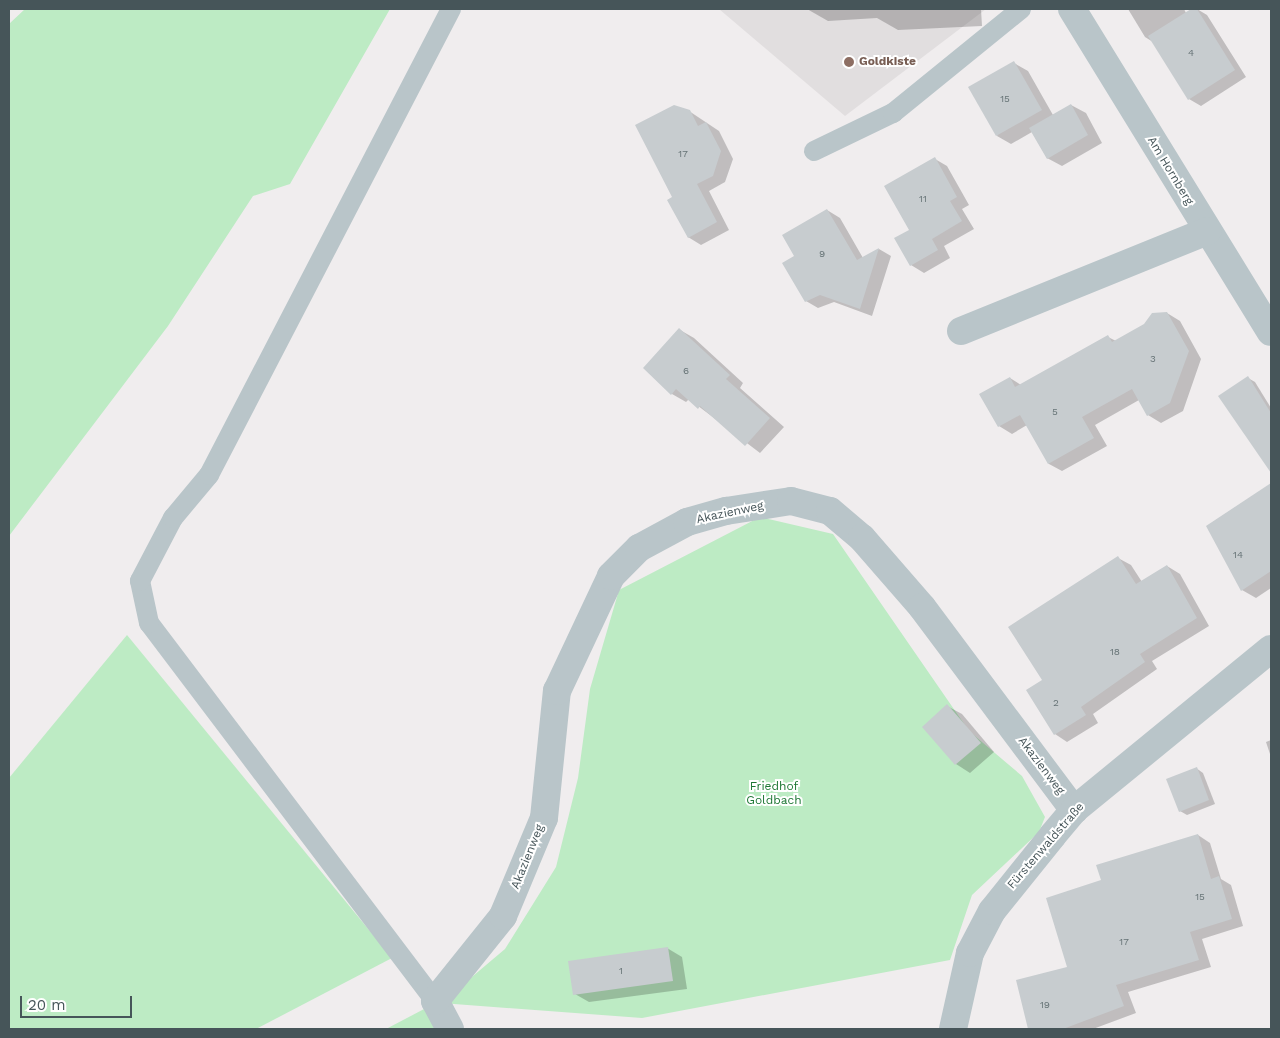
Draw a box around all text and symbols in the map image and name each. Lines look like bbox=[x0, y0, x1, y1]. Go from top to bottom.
house number: 4 bbox=[1188, 47, 1194, 59]
place label: Goldkiste bbox=[859, 55, 916, 69]
marker: Goldkiste bbox=[843, 56, 855, 68]
house number: 15 bbox=[1000, 93, 1010, 105]
street label: Am Hornberg bbox=[1144, 134, 1196, 208]
house number: 17 bbox=[678, 148, 688, 160]
house number: 11 bbox=[919, 193, 927, 205]
house number: 9 bbox=[819, 248, 825, 260]
house number: 3 bbox=[1150, 353, 1156, 365]
house number: 6 bbox=[683, 365, 689, 377]
house number: 5 bbox=[1052, 406, 1058, 418]
street label: Akazienweg bbox=[695, 499, 765, 527]
house number: 14 bbox=[1233, 549, 1243, 561]
house number: 18 bbox=[1110, 646, 1120, 658]
house number: 2 bbox=[1053, 697, 1059, 709]
street label: Akazienweg bbox=[1015, 734, 1067, 798]
park label: Friedhof Goldbach bbox=[746, 780, 802, 808]
street label: Fürstenwaldstraße bbox=[1005, 800, 1087, 892]
street label: Akazienweg bbox=[509, 823, 547, 891]
house number: 15 bbox=[1195, 891, 1205, 903]
house number: 17 bbox=[1119, 936, 1129, 948]
house number: 1 bbox=[619, 965, 623, 977]
scale bar bbox=[22, 986, 135, 1018]
text: 20 m bbox=[28, 996, 66, 1014]
house number: 19 bbox=[1040, 999, 1050, 1011]

